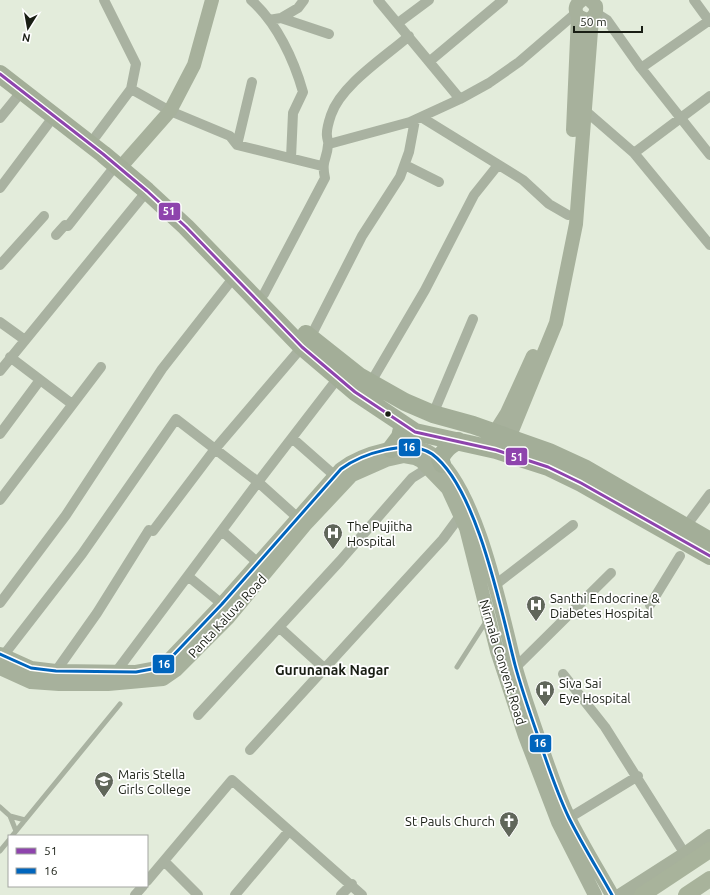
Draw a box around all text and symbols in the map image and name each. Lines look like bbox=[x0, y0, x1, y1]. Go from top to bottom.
north arrow bbox=[8, 8, 48, 48]
scale bar bbox=[574, 8, 642, 34]
text: 50 m bbox=[580, 15, 607, 28]
text: N bbox=[21, 31, 31, 44]
line badge: 51 bbox=[158, 202, 181, 221]
text: 51 bbox=[163, 205, 175, 217]
unlabelled marker bbox=[383, 409, 393, 419]
line badge: 16 bbox=[398, 438, 421, 457]
text: 16 bbox=[403, 441, 415, 453]
line badge: 51 bbox=[505, 447, 528, 466]
text: 51 bbox=[511, 451, 523, 463]
place label: The Pujitha Hospital bbox=[347, 519, 413, 548]
hospital icon: The Pujitha Hospital bbox=[322, 522, 344, 550]
street label: Panta Kaluva Road bbox=[185, 572, 269, 660]
place label: Santhi Endocrine & Diabetes Hospital bbox=[550, 591, 660, 620]
hospital icon: Santhi Endocrine & Diabetes Hospital bbox=[525, 594, 547, 622]
street label: Nirmala Convent Road bbox=[477, 598, 529, 726]
line badge: 16 bbox=[152, 654, 175, 674]
text: 16 bbox=[158, 658, 170, 670]
district label: Gurunanak Nagar bbox=[275, 662, 389, 678]
place label: Siva Sai Eye Hospital bbox=[559, 676, 631, 705]
hospital icon: Siva Sai Eye Hospital bbox=[534, 679, 556, 707]
line badge: 16 bbox=[529, 734, 552, 753]
text: 16 bbox=[534, 737, 546, 749]
place label: Maris Stella Girls College bbox=[118, 767, 191, 796]
school or university icon: Maris Stella Girls College bbox=[93, 770, 115, 798]
church icon: St Pauls Church bbox=[498, 810, 520, 838]
place label: St Pauls Church bbox=[405, 814, 495, 828]
legend bbox=[8, 835, 148, 887]
text: 51 bbox=[44, 844, 58, 857]
text: 16 bbox=[44, 864, 58, 877]

